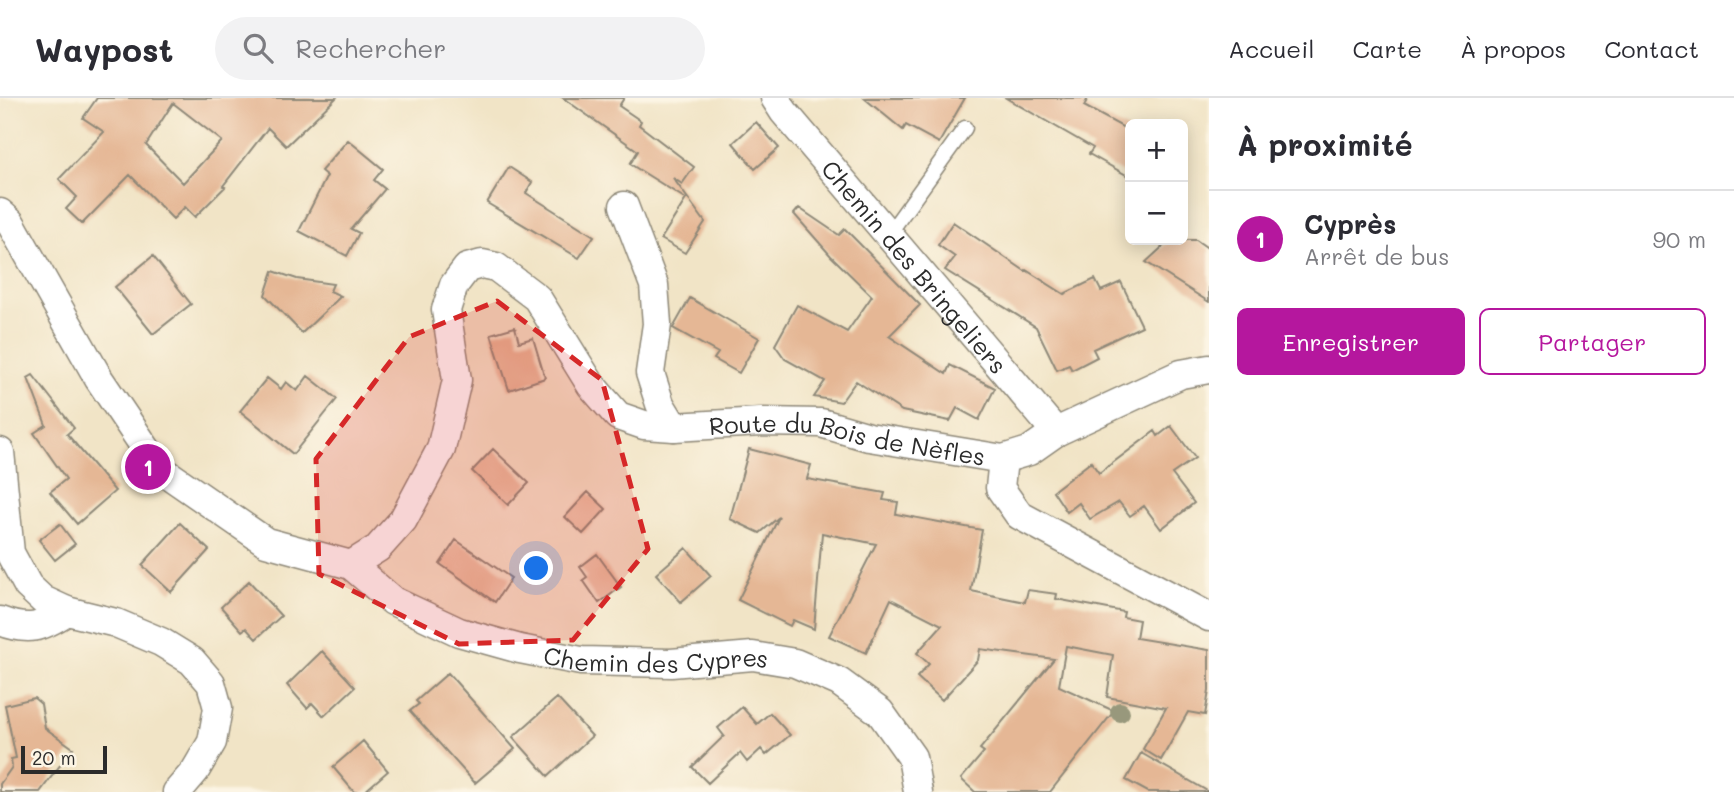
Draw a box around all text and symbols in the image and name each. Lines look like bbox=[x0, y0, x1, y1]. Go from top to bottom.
search box bbox=[215, 17, 705, 80]
text: Waypost bbox=[35, 27, 173, 70]
icon: search bbox=[239, 29, 277, 67]
text: Rechercher bbox=[295, 31, 446, 65]
text: Accueil bbox=[1228, 33, 1314, 64]
text: Carte bbox=[1352, 33, 1422, 64]
text: À propos bbox=[1460, 33, 1566, 64]
text: Contact bbox=[1604, 33, 1699, 64]
map controls bbox=[1125, 119, 1188, 245]
button: + bbox=[1125, 119, 1188, 182]
text: À proximité bbox=[1237, 124, 1413, 164]
street label: Chemin des Bringeliers bbox=[816, 153, 1015, 379]
button: − bbox=[1125, 182, 1188, 245]
text: Cyprès bbox=[1304, 207, 1396, 241]
text: 1 bbox=[1255, 224, 1265, 254]
text: 90 m bbox=[1653, 224, 1706, 254]
text: Arrêt de bus bbox=[1304, 241, 1449, 271]
button: Enregistrer bbox=[1237, 308, 1465, 375]
button: Partager bbox=[1479, 308, 1706, 375]
street label: Route du Bois de Nèfles bbox=[708, 406, 988, 471]
pin: 1 bbox=[125, 441, 171, 493]
your location bbox=[519, 551, 553, 585]
street label: Chemin des Cypres bbox=[541, 639, 771, 679]
scale bar bbox=[21, 743, 107, 775]
text: 20 m bbox=[32, 745, 76, 770]

